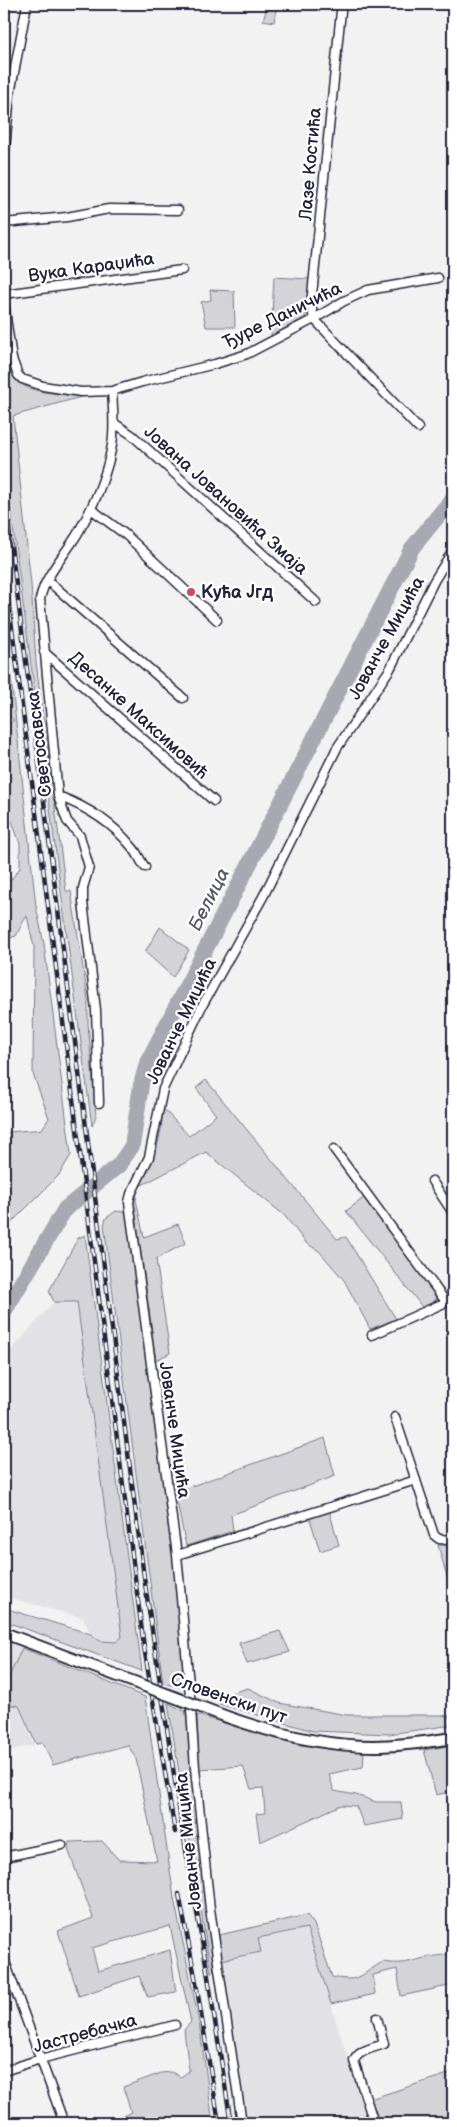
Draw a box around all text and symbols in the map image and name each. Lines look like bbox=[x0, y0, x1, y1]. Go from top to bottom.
street label: Лазе Костића bbox=[295, 106, 326, 222]
street label: Вука Караџића bbox=[27, 248, 156, 287]
street label: Ђуре Даничића bbox=[219, 278, 345, 353]
street label: Јована Јовановића Змаја bbox=[140, 421, 312, 580]
street label: Јованче Мицића bbox=[344, 573, 429, 704]
place label: Кућа Јгд bbox=[201, 582, 273, 603]
marker: Кућа Јгд bbox=[185, 586, 197, 598]
street label: Десанке Максимовић bbox=[65, 647, 213, 784]
street label: Светосавска bbox=[23, 689, 56, 798]
water label: Белица bbox=[184, 864, 235, 935]
street label: Јованче Мицића bbox=[142, 954, 221, 1088]
street label: Јованче Мицића bbox=[155, 1360, 195, 1500]
street label: Словенски пут bbox=[168, 1669, 290, 1728]
street label: Јованче Мицића bbox=[171, 1771, 206, 1911]
street label: Јастребачка bbox=[31, 2010, 139, 2057]

